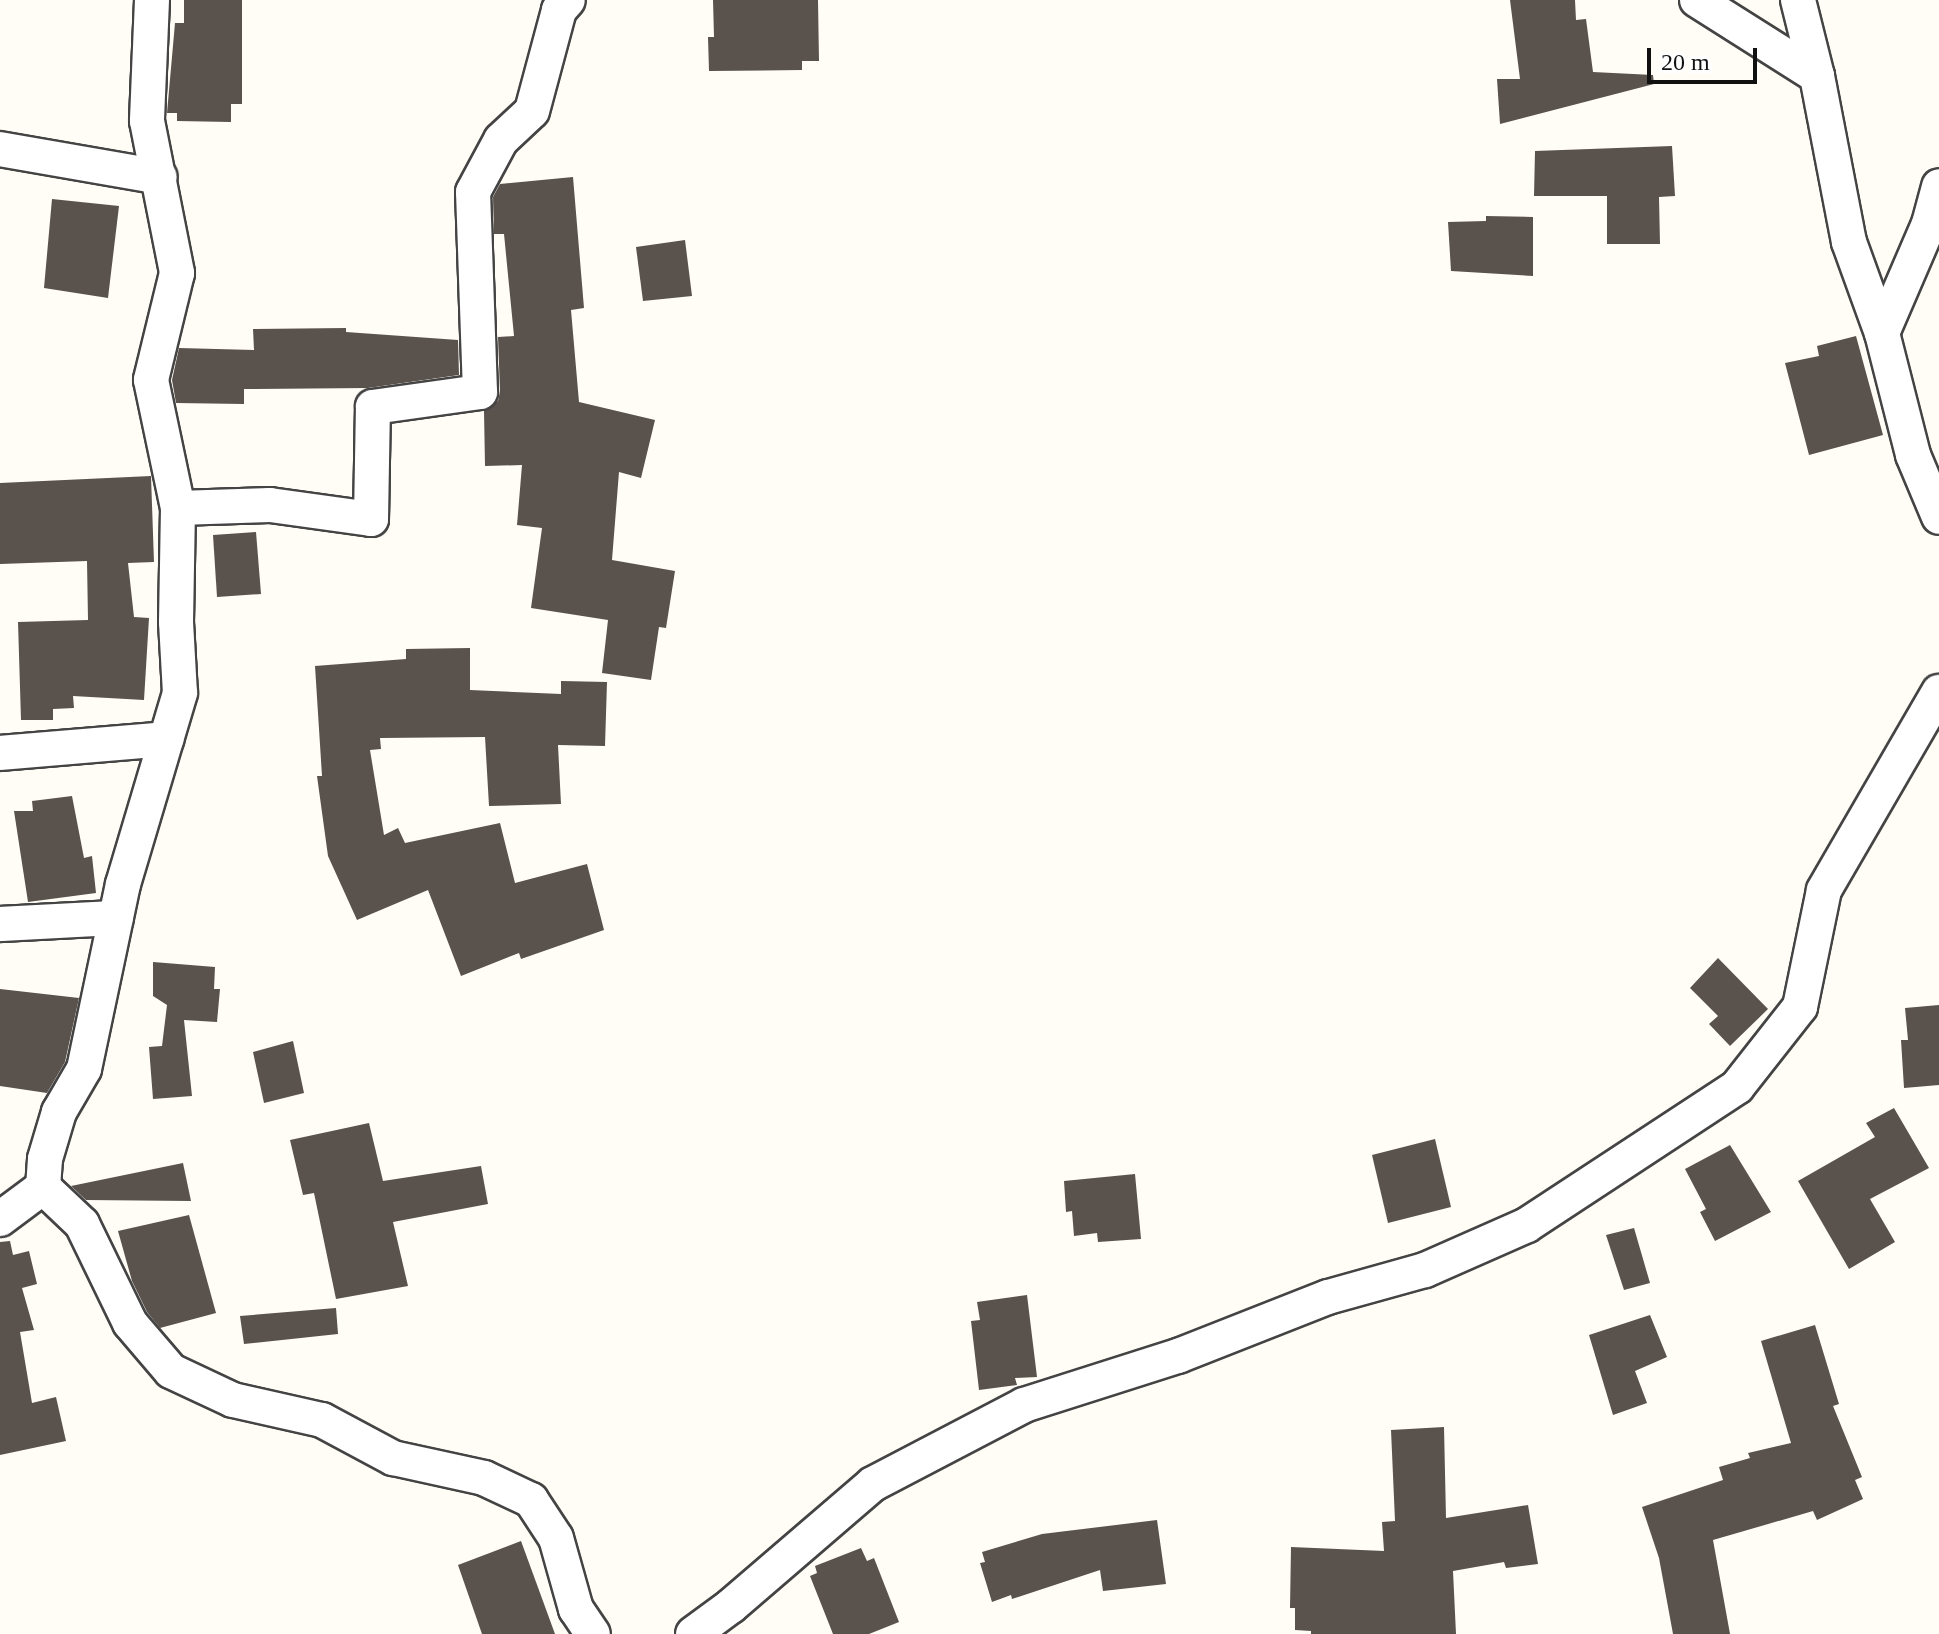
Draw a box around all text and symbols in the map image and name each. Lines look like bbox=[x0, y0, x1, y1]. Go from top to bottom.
scale bar bbox=[1651, 32, 1761, 82]
text: 20 m bbox=[1661, 49, 1710, 75]

